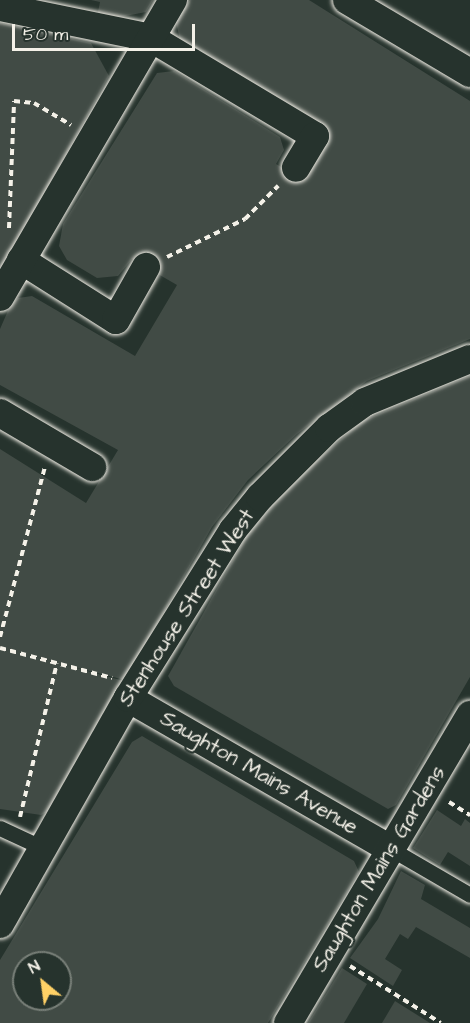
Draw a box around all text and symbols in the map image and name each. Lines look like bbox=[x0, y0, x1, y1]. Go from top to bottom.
scale bar bbox=[15, 12, 198, 50]
text: 50 m bbox=[23, 22, 68, 47]
street label: Stenhouse Street West bbox=[114, 505, 260, 711]
street label: Saughton Mains Avenue bbox=[156, 706, 362, 840]
street label: Saughton Mains Gardens bbox=[307, 761, 451, 977]
north arrow bbox=[12, 951, 72, 1011]
text: N bbox=[25, 955, 44, 979]

